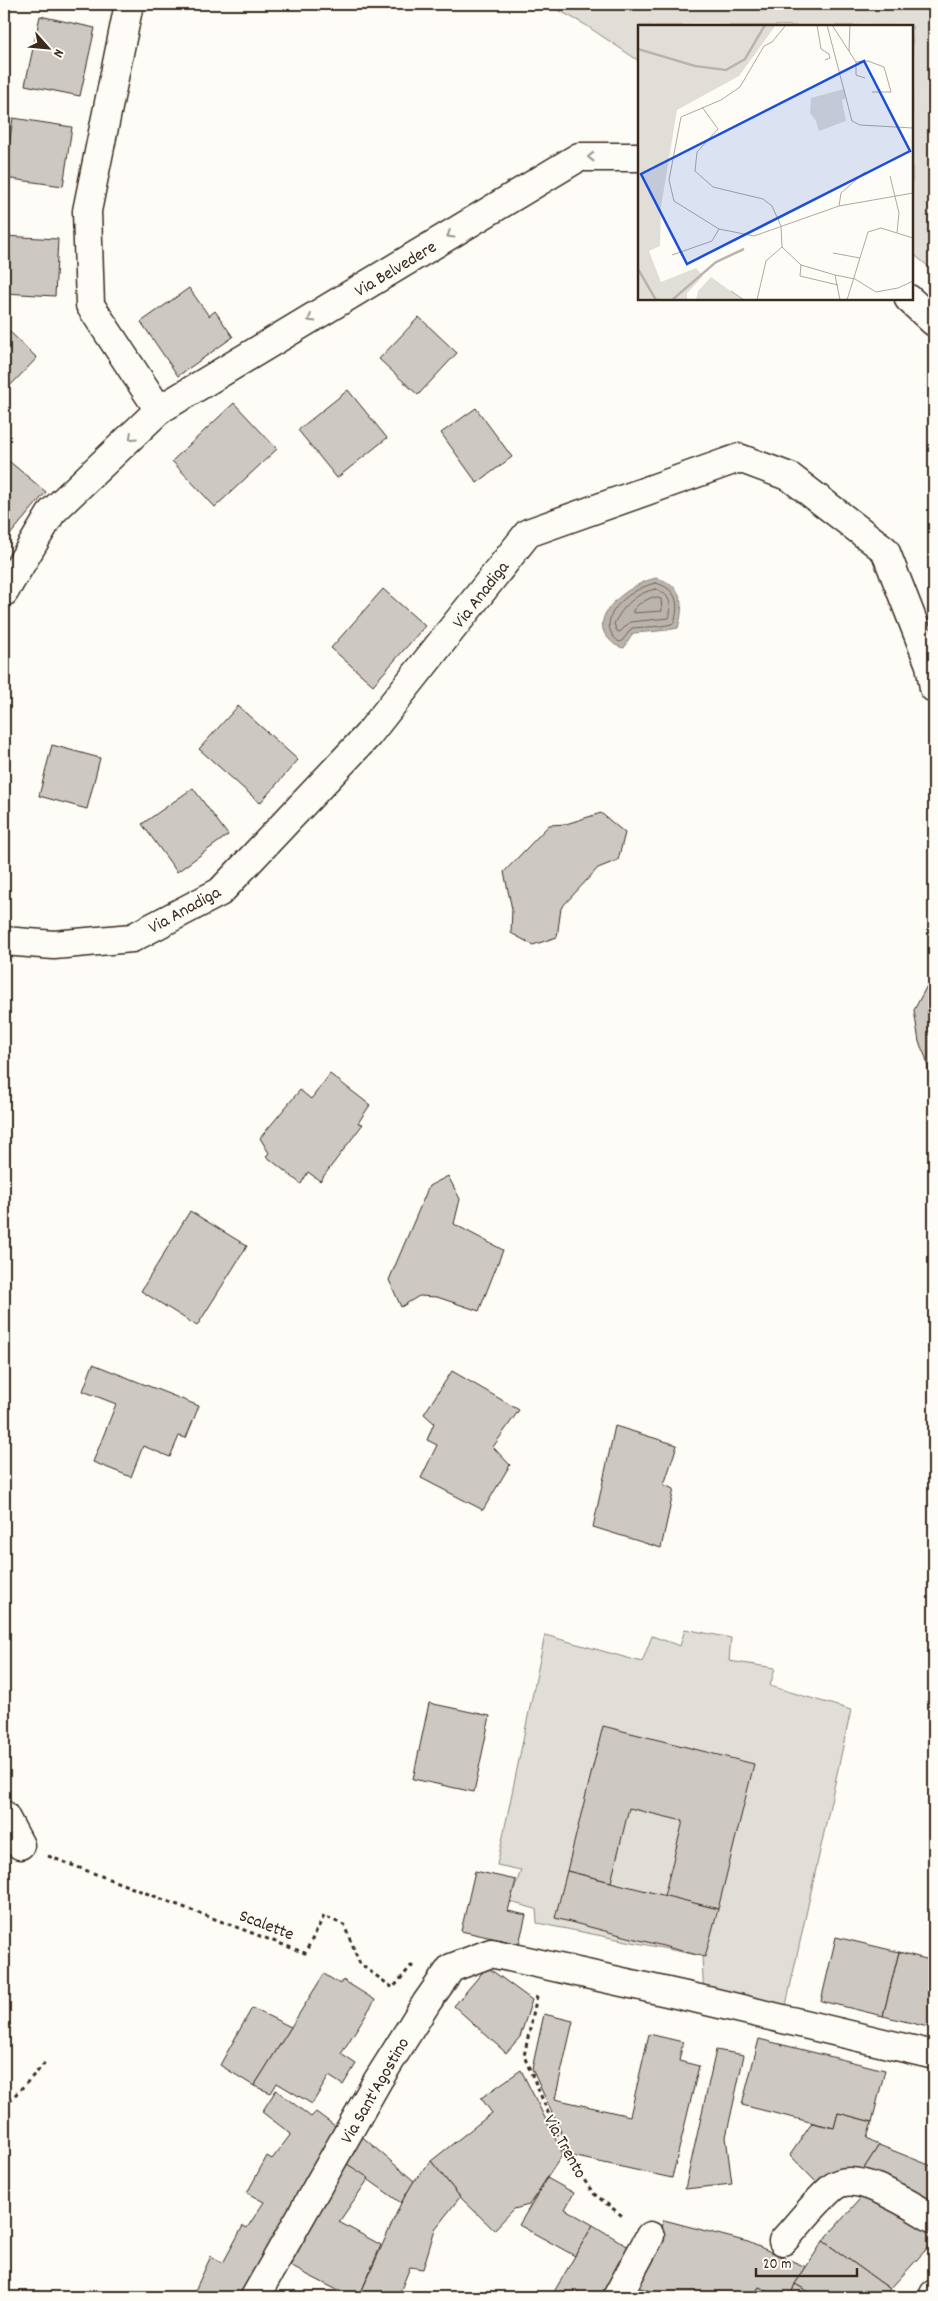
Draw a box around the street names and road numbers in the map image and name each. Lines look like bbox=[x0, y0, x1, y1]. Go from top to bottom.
street label: Via Belvedere bbox=[351, 236, 442, 304]
street label: Via Anadiga bbox=[448, 556, 517, 634]
street label: Via Anadiga bbox=[145, 881, 226, 941]
street label: Scalette bbox=[235, 1904, 297, 1948]
street label: Via Sant'Agostino bbox=[336, 2033, 417, 2149]
street label: Via Trento bbox=[536, 2111, 592, 2184]

